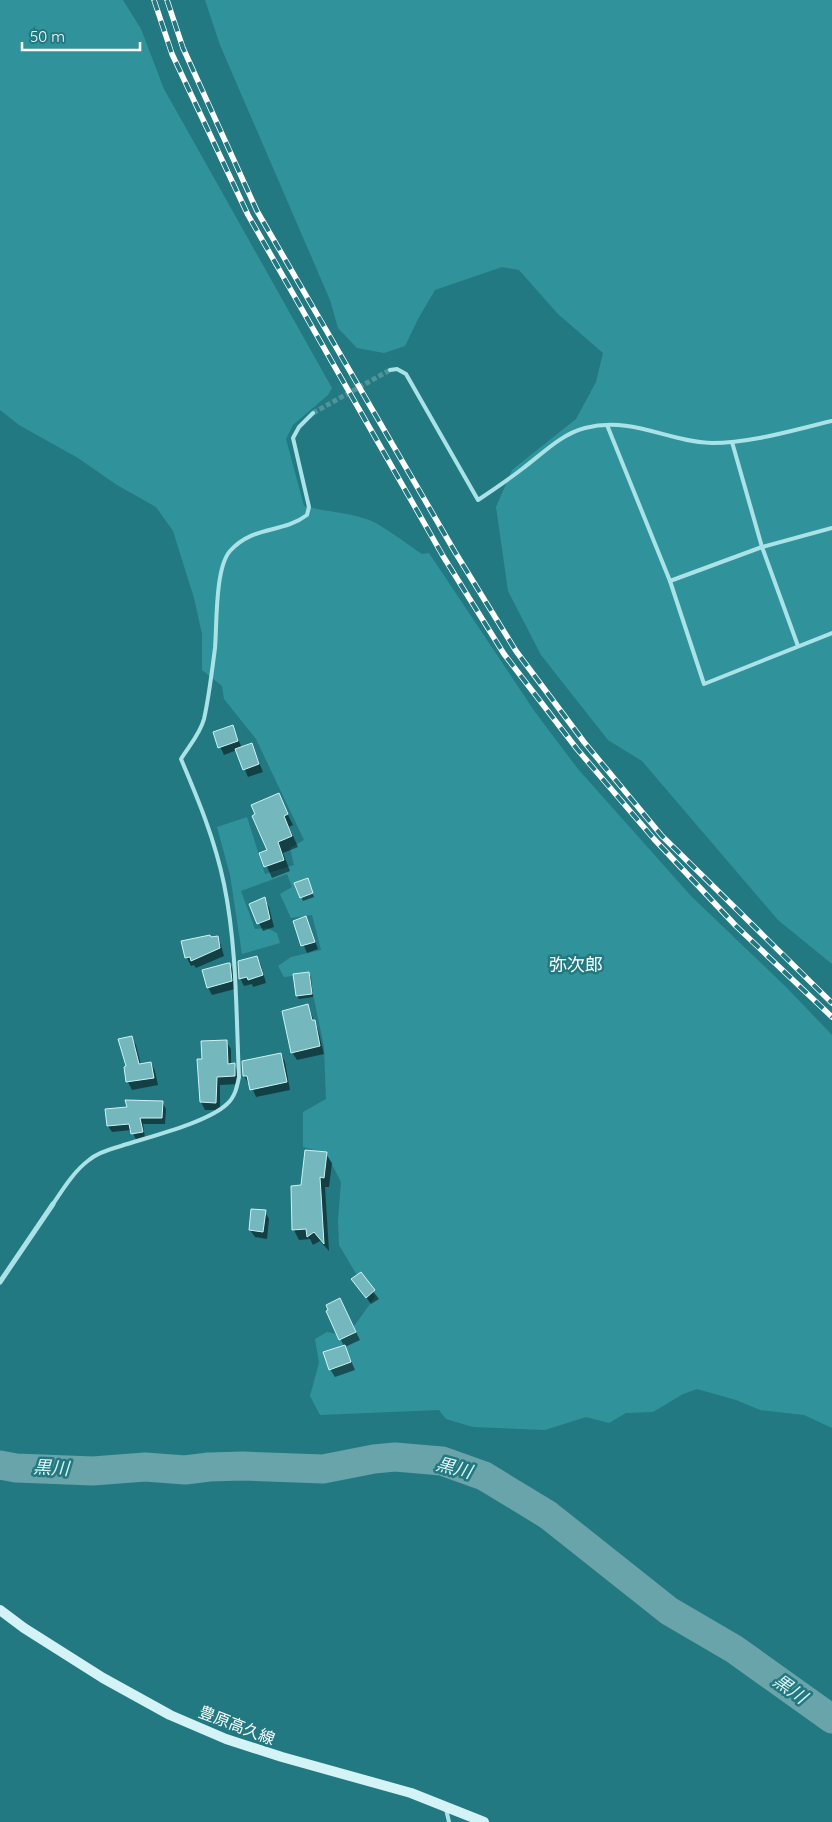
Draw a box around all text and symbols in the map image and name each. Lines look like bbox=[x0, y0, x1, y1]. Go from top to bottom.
scale bar bbox=[22, 20, 140, 52]
text: 50 m bbox=[30, 27, 65, 46]
district label: 弥次郎 bbox=[549, 953, 603, 976]
water label: 黒川 bbox=[434, 1452, 476, 1484]
water label: 黒川 bbox=[32, 1455, 72, 1480]
water label: 黒川 bbox=[769, 1669, 813, 1709]
street label: 豊原高久線 bbox=[196, 1701, 278, 1749]

